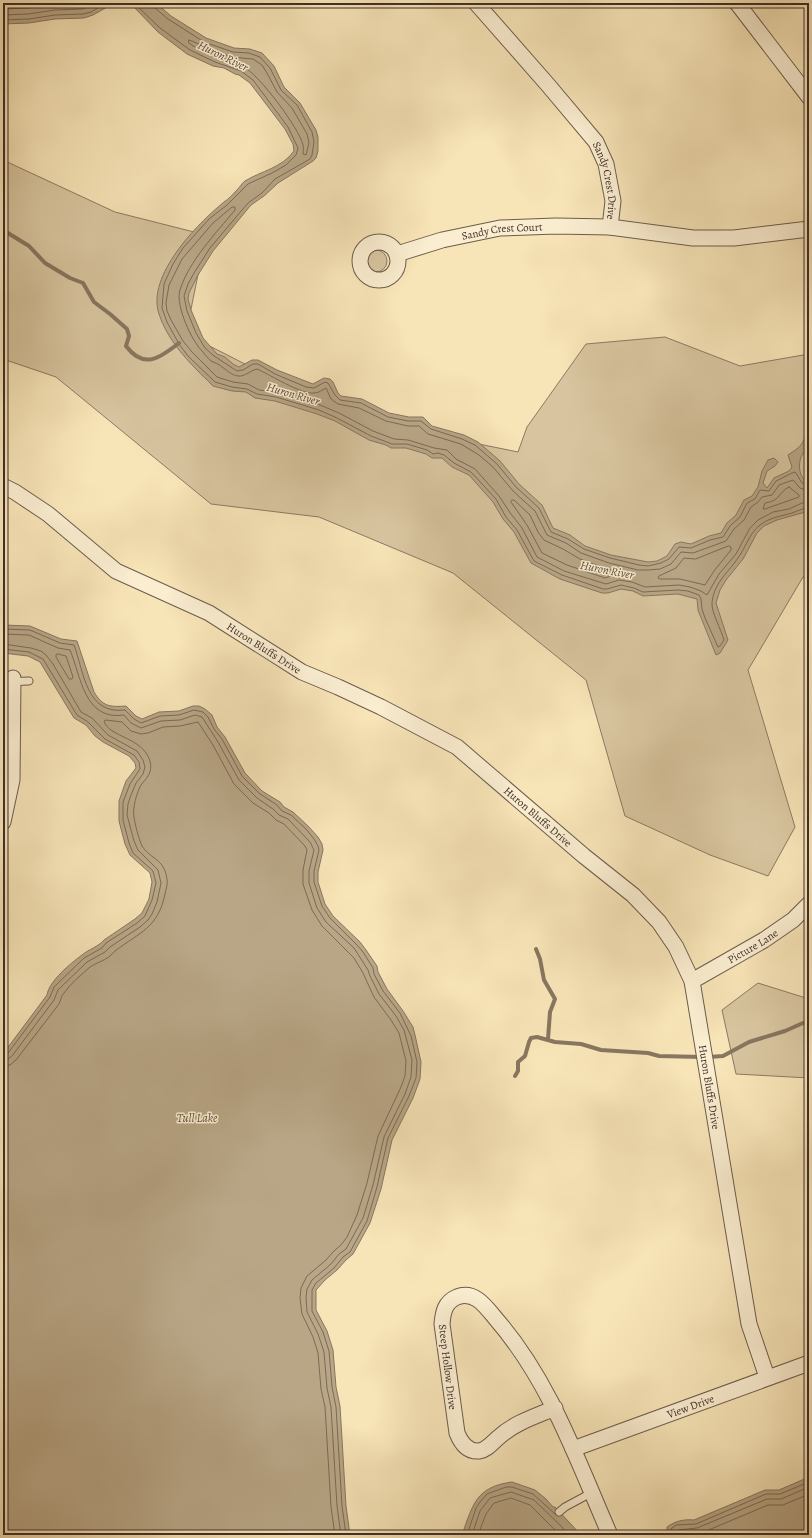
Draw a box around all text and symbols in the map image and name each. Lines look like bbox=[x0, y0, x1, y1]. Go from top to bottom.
water label: Huron River bbox=[195, 37, 252, 76]
street label: Sandy Crest Drive bbox=[589, 139, 620, 221]
street label: Sandy Crest Court bbox=[460, 219, 543, 244]
water label: Huron River bbox=[265, 379, 322, 409]
water label: Huron River bbox=[579, 557, 636, 583]
street label: Huron Bluffs Drive bbox=[224, 619, 304, 678]
street label: Huron Bluffs Drive bbox=[500, 783, 575, 850]
street label: Picture Lane bbox=[725, 926, 781, 967]
street label: Huron Bluffs Drive bbox=[695, 1044, 724, 1131]
water label: Tull Lake bbox=[177, 1110, 218, 1126]
street label: Steep Hollow Drive bbox=[435, 1323, 460, 1411]
street label: View Drive bbox=[664, 1391, 716, 1422]

